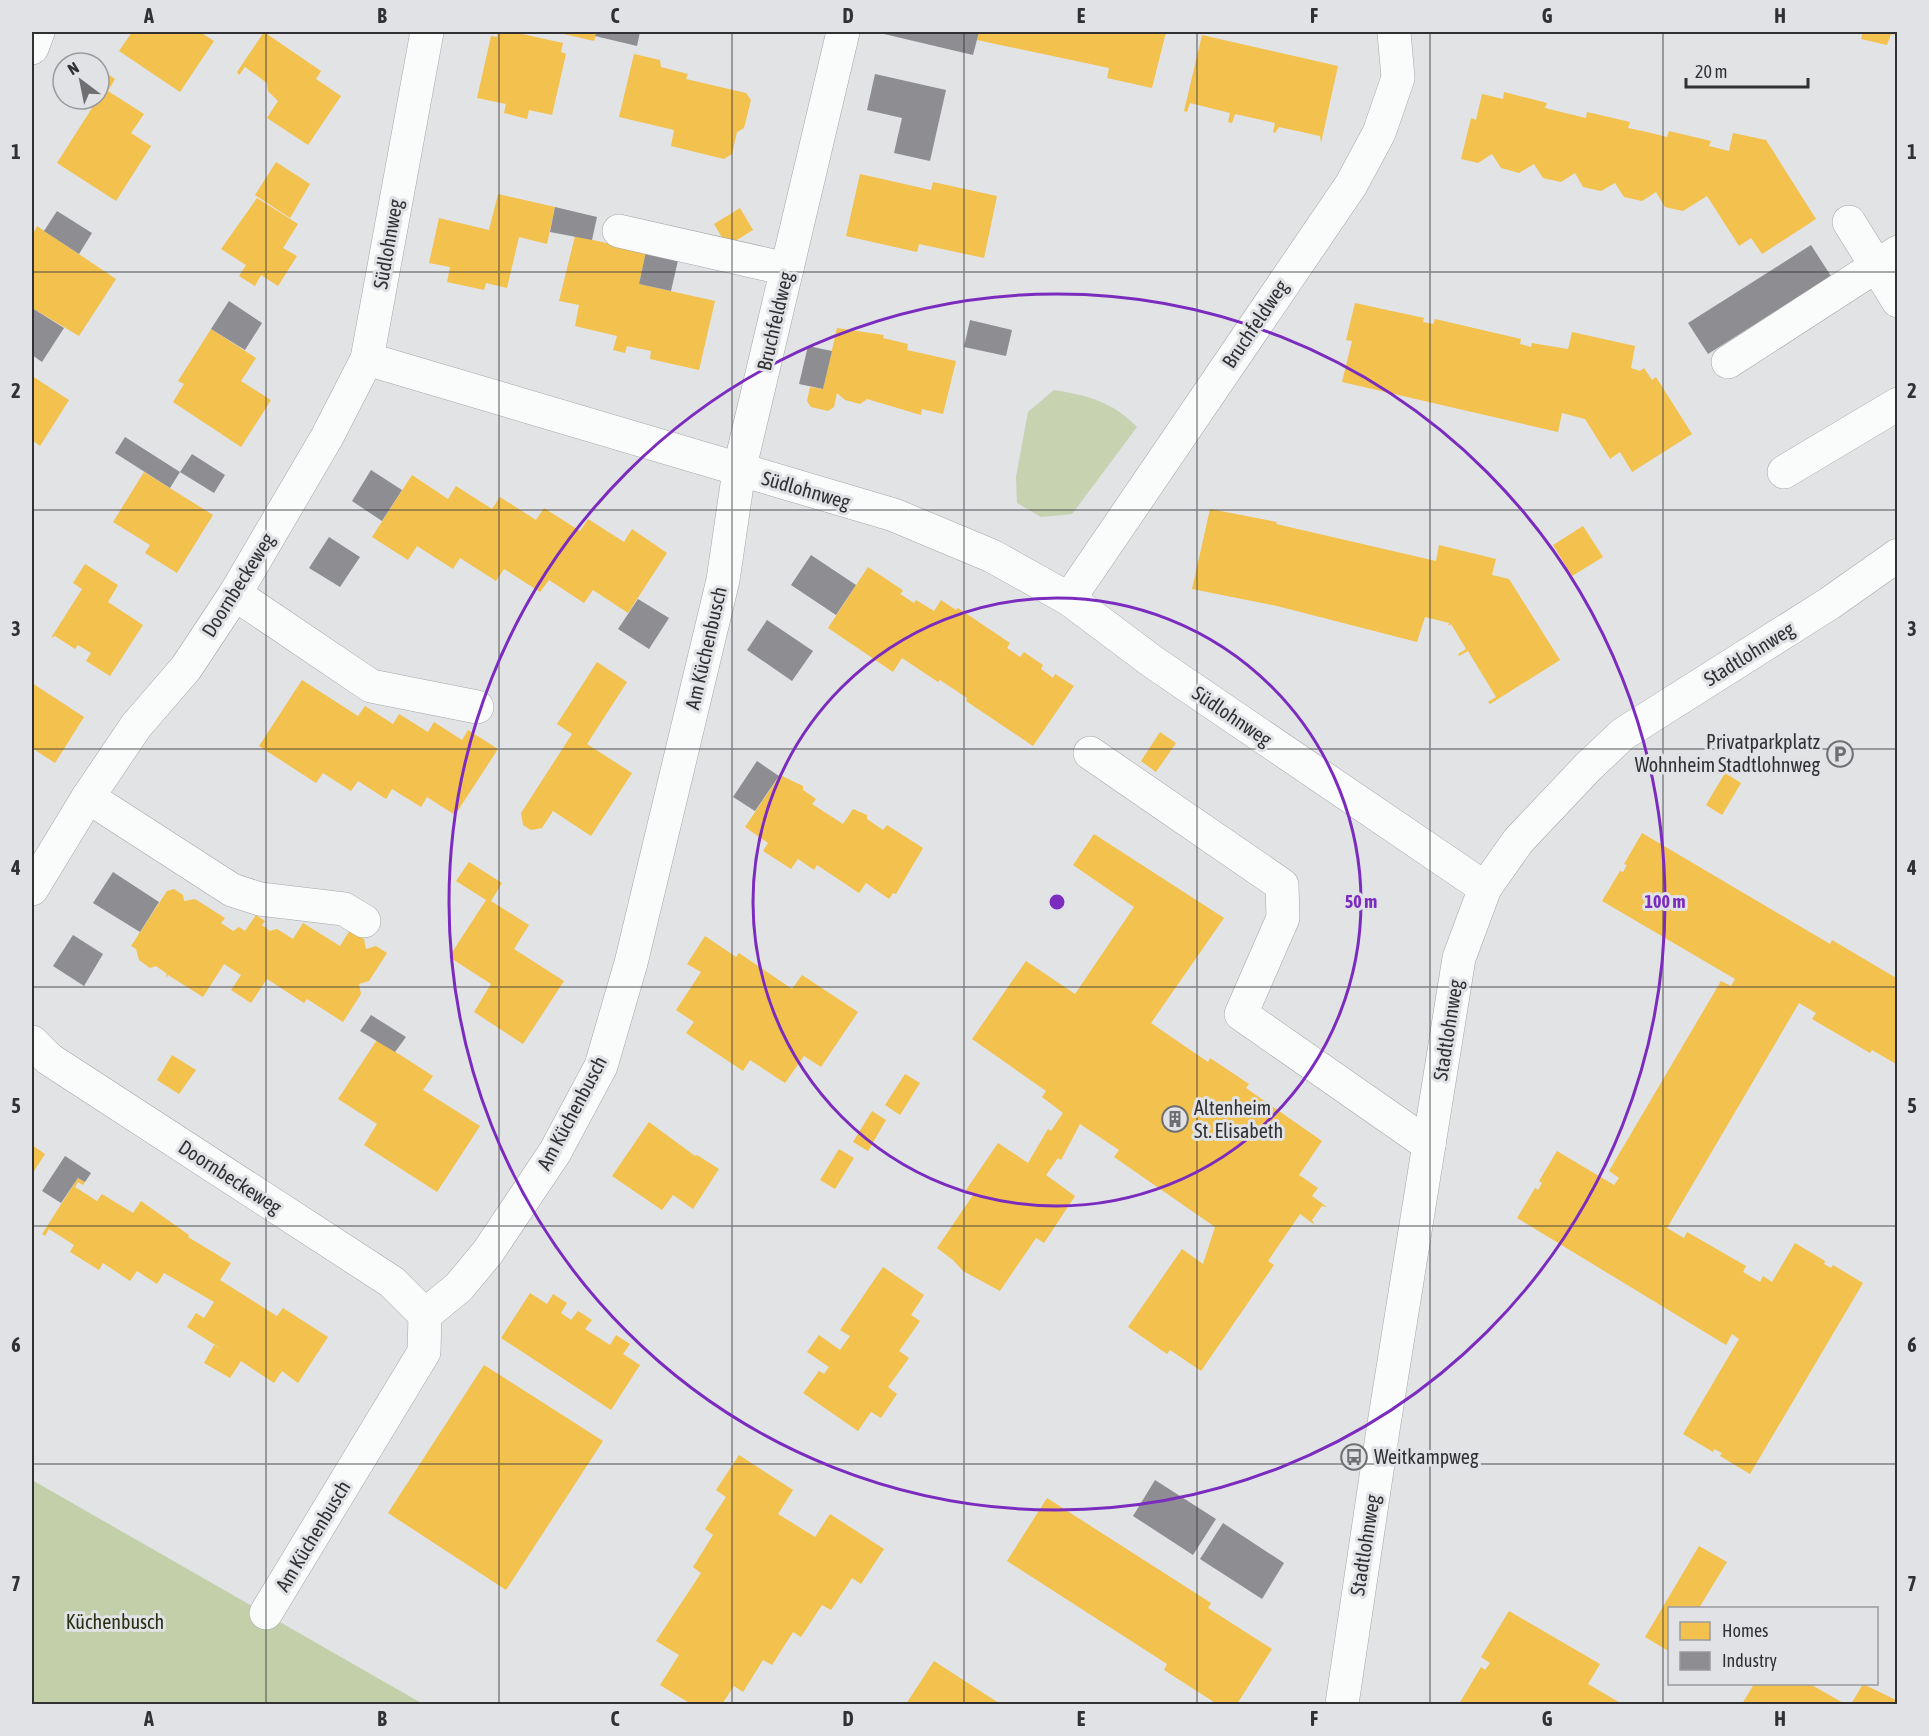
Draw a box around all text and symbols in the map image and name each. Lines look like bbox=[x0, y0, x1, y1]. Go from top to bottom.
text: A bbox=[143, 4, 154, 27]
text: B bbox=[377, 4, 387, 27]
text: C bbox=[611, 4, 620, 27]
text: D bbox=[842, 4, 854, 27]
text: E bbox=[1077, 4, 1086, 27]
text: F bbox=[1310, 4, 1318, 27]
text: G bbox=[1542, 4, 1553, 27]
text: H bbox=[1774, 4, 1786, 27]
north arrow bbox=[51, 51, 111, 111]
scale bar bbox=[1686, 51, 1808, 89]
text: N bbox=[64, 58, 82, 78]
text: 20 m bbox=[1695, 61, 1727, 82]
text: 1 bbox=[11, 140, 21, 163]
text: 1 bbox=[1907, 140, 1917, 163]
street label: Südlohnweg bbox=[368, 197, 407, 291]
street label: Bruchfeldweg bbox=[752, 269, 797, 373]
street label: Bruchfeldweg bbox=[1217, 275, 1293, 372]
text: 2 bbox=[11, 379, 21, 402]
text: 2 bbox=[1907, 379, 1917, 402]
street label: Südlohnweg bbox=[759, 466, 853, 513]
street label: Doornbeckeweg bbox=[197, 528, 279, 641]
street label: Am Küchenbusch bbox=[680, 584, 731, 712]
text: 3 bbox=[11, 617, 21, 640]
street label: Stadtlohnweg bbox=[1699, 617, 1798, 690]
text: 3 bbox=[1907, 617, 1917, 640]
street label: Südlohnweg bbox=[1188, 681, 1277, 751]
place label: Privatparkplatz Wohnheim Stadtlohnweg bbox=[1635, 730, 1820, 776]
parking icon: Privatparkplatz Wohnheim Stadtlohnweg bbox=[1825, 739, 1855, 769]
text: 4 bbox=[10, 856, 21, 879]
text: 4 bbox=[1906, 856, 1917, 879]
text: 50 m bbox=[1345, 891, 1377, 912]
text: 100 m bbox=[1645, 891, 1685, 912]
centre of rings bbox=[1047, 892, 1067, 912]
street label: Stadtlohnweg bbox=[1428, 977, 1467, 1082]
street label: Am Küchenbusch bbox=[532, 1052, 611, 1174]
text: 5 bbox=[11, 1094, 21, 1117]
text: 5 bbox=[1907, 1094, 1917, 1117]
place label: Altenheim St. Elisabeth bbox=[1194, 1096, 1283, 1142]
building icon: Altenheim St. Elisabeth bbox=[1160, 1104, 1190, 1134]
street label: Doornbeckeweg bbox=[174, 1135, 286, 1219]
text: 6 bbox=[11, 1333, 21, 1356]
text: 6 bbox=[1907, 1333, 1917, 1356]
bus stop icon: Weitkampweg bbox=[1339, 1442, 1369, 1472]
place label: Weitkampweg bbox=[1374, 1445, 1479, 1468]
street label: Am Küchenbusch bbox=[270, 1476, 355, 1595]
street label: Stadtlohnweg bbox=[1345, 1492, 1384, 1597]
text: 7 bbox=[11, 1572, 21, 1595]
text: 7 bbox=[1907, 1572, 1917, 1595]
legend bbox=[1668, 1607, 1878, 1685]
park label: Küchenbusch bbox=[66, 1610, 164, 1633]
text: Homes bbox=[1722, 1620, 1768, 1641]
text: Industry bbox=[1722, 1650, 1777, 1671]
text: A bbox=[143, 1707, 154, 1730]
text: B bbox=[377, 1707, 387, 1730]
text: C bbox=[611, 1707, 620, 1730]
text: D bbox=[842, 1707, 854, 1730]
text: E bbox=[1077, 1707, 1086, 1730]
text: F bbox=[1310, 1707, 1318, 1730]
text: G bbox=[1542, 1707, 1553, 1730]
text: H bbox=[1774, 1707, 1786, 1730]

